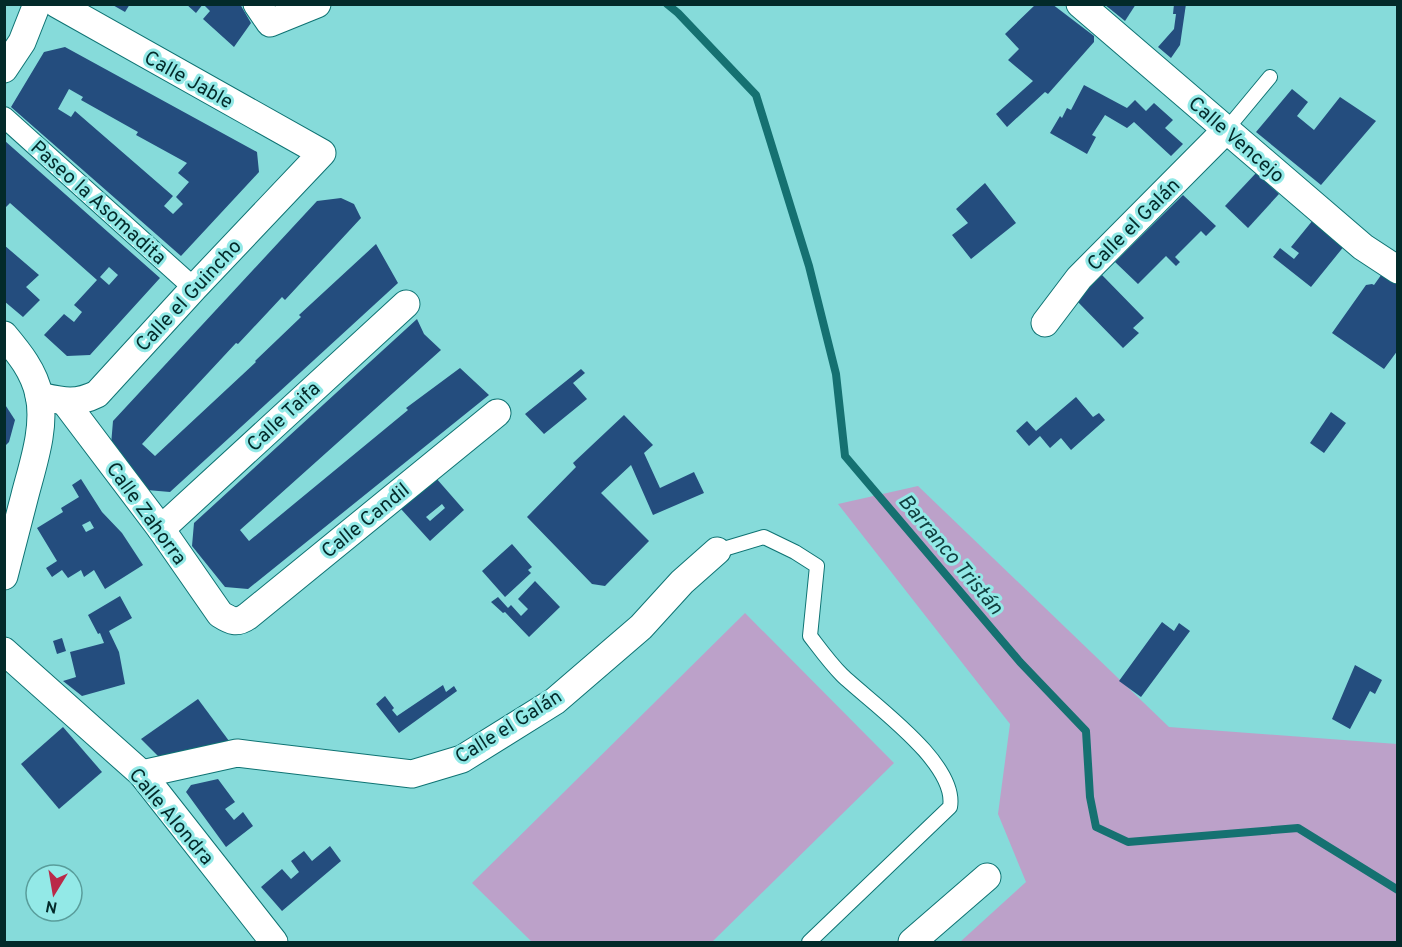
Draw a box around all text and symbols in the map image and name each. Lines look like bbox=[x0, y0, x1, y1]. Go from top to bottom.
street label: Calle Jable bbox=[139, 46, 237, 116]
street label: Calle Vencejo bbox=[1182, 92, 1289, 189]
street label: Paseo la Asomadita bbox=[24, 136, 171, 271]
street label: Calle el Galán bbox=[1082, 173, 1187, 278]
street label: Calle el Guincho bbox=[131, 235, 248, 358]
street label: Calle Taifa bbox=[242, 377, 327, 458]
street label: Calle Zahorra bbox=[99, 458, 191, 571]
street label: Calle Candil bbox=[317, 478, 416, 565]
water label: Barranco Tristán bbox=[891, 489, 1009, 621]
street label: Calle el Galán bbox=[451, 685, 567, 771]
street label: Calle Alondra bbox=[122, 763, 219, 871]
north arrow bbox=[24, 863, 84, 923]
text: N bbox=[44, 895, 59, 917]

